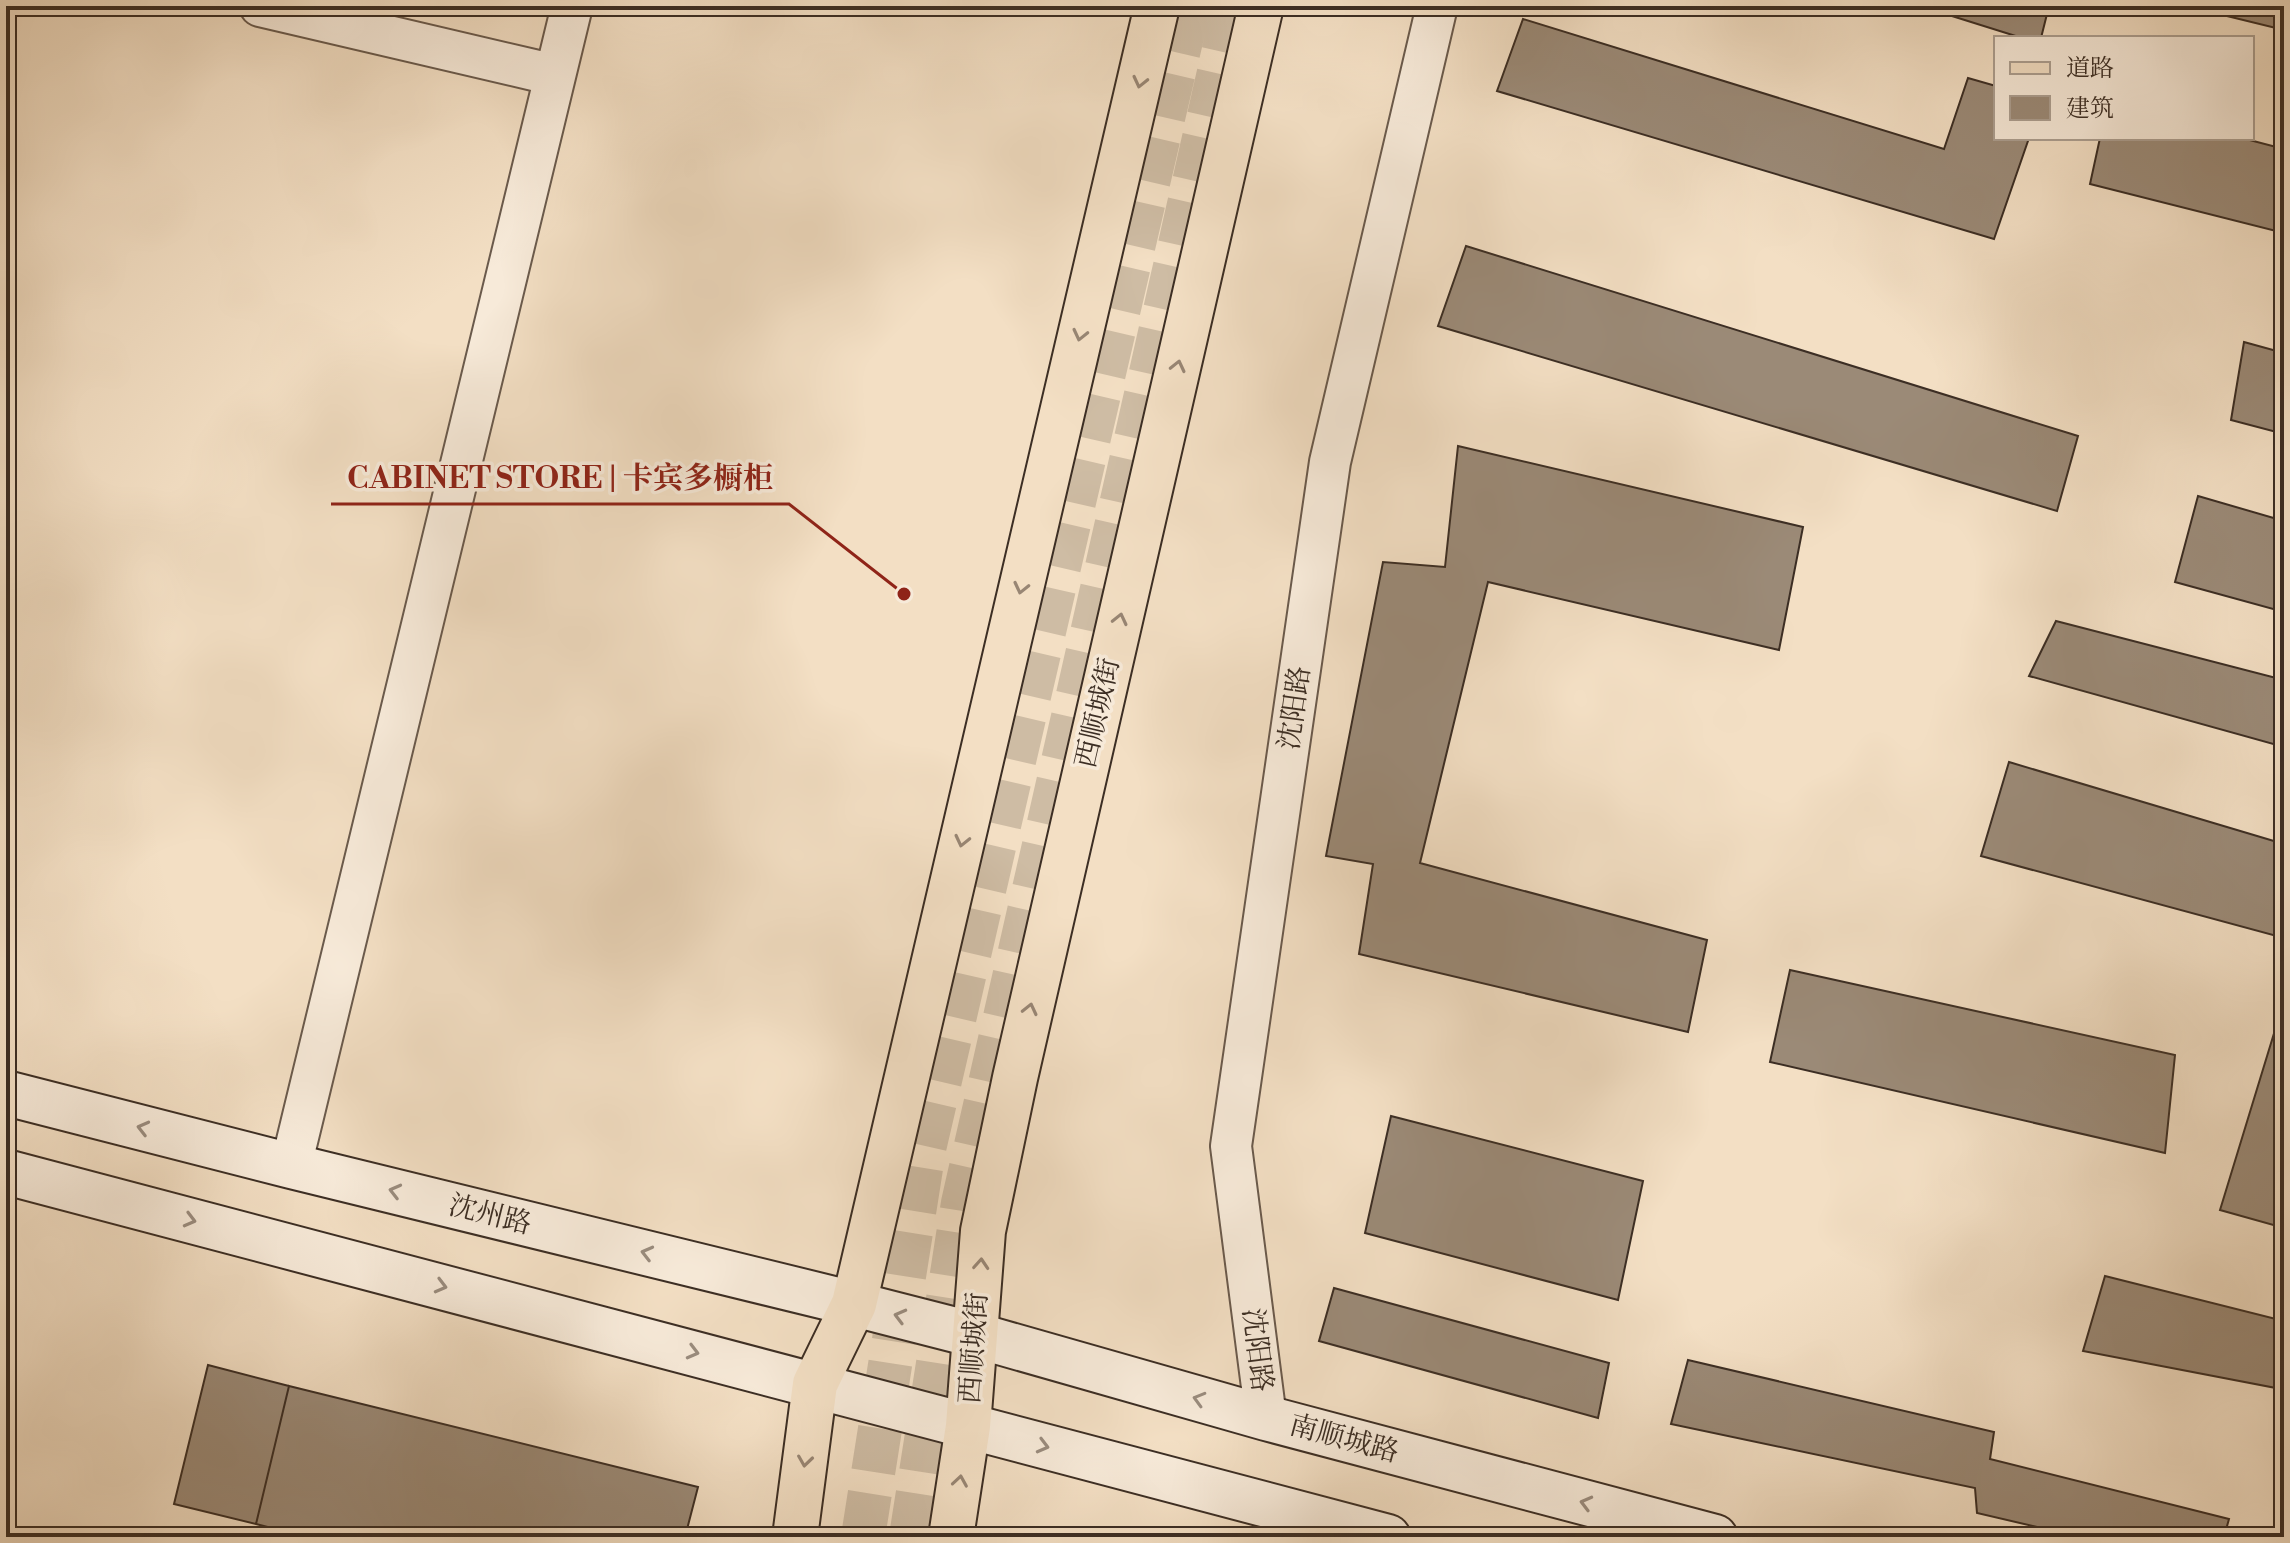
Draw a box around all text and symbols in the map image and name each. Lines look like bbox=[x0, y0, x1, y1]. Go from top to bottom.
legend bbox=[1994, 36, 2254, 140]
text: 道路 bbox=[2066, 54, 2114, 84]
one-way arrow bbox=[1132, 75, 1149, 88]
text: 建筑 bbox=[2066, 94, 2114, 124]
one-way arrow bbox=[1073, 328, 1090, 341]
one-way arrow bbox=[1169, 360, 1186, 373]
callout: CABINET STORE | 卡宾多橱柜 bbox=[331, 450, 789, 504]
text: CABINET STORE | 卡宾多橱柜 bbox=[347, 460, 773, 498]
one-way arrow bbox=[1013, 581, 1030, 595]
one-way arrow bbox=[1111, 613, 1128, 627]
street label: 西顺城街 bbox=[1068, 654, 1128, 772]
street label: 沈阳路 bbox=[1272, 664, 1318, 752]
one-way arrow bbox=[954, 834, 971, 848]
one-way arrow bbox=[1021, 1003, 1038, 1017]
one-way arrow bbox=[136, 1120, 150, 1137]
one-way arrow bbox=[388, 1184, 402, 1201]
street label: 沈州路 bbox=[445, 1188, 535, 1242]
one-way arrow bbox=[182, 1211, 196, 1228]
one-way arrow bbox=[641, 1246, 655, 1263]
one-way arrow bbox=[972, 1257, 989, 1270]
one-way arrow bbox=[434, 1277, 448, 1294]
street label: 西顺城街 bbox=[953, 1291, 995, 1405]
street label: 沈阳路 bbox=[1235, 1306, 1279, 1394]
one-way arrow bbox=[893, 1308, 907, 1325]
one-way arrow bbox=[685, 1343, 699, 1360]
one-way arrow bbox=[1193, 1392, 1207, 1408]
street label: 南顺城路 bbox=[1285, 1408, 1403, 1470]
one-way arrow bbox=[1036, 1436, 1050, 1453]
one-way arrow bbox=[797, 1454, 814, 1468]
one-way arrow bbox=[951, 1475, 968, 1488]
one-way arrow bbox=[1579, 1495, 1593, 1512]

